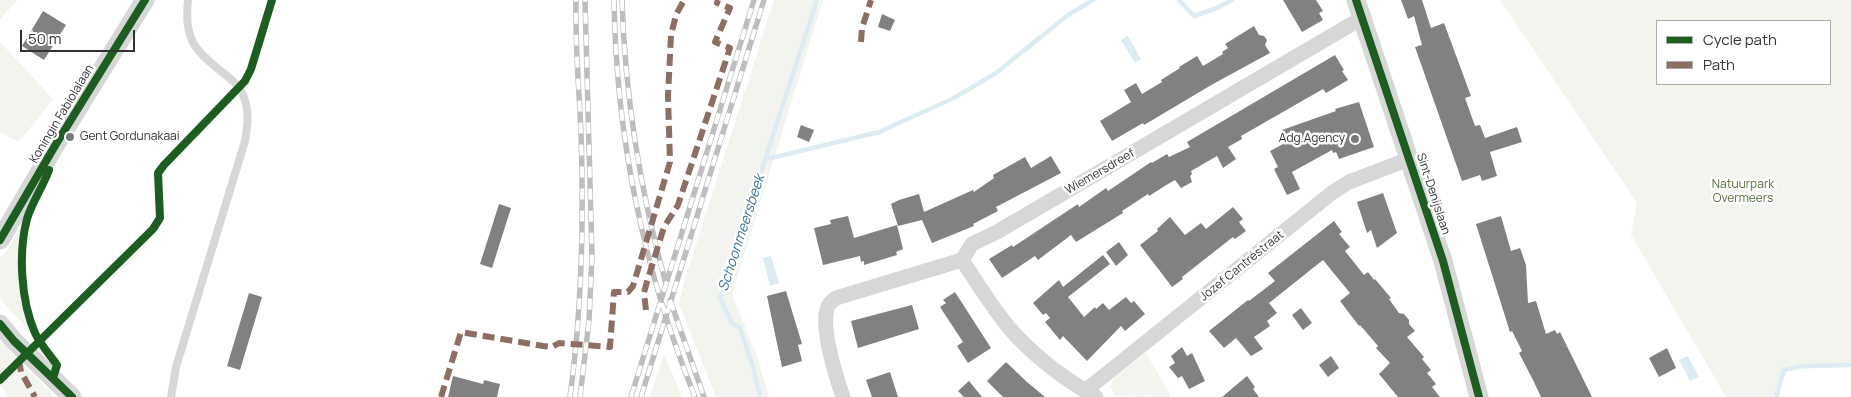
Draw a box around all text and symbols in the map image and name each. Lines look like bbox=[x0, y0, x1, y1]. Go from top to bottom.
scale bar bbox=[22, 20, 138, 52]
legend bbox=[1656, 20, 1831, 85]
text: 50 m bbox=[28, 28, 62, 49]
text: Cycle path bbox=[1703, 29, 1777, 50]
text: Path bbox=[1703, 54, 1735, 75]
street label: Koningin Fabiolalaan bbox=[27, 62, 97, 166]
place label: Gent Gordunakaai bbox=[80, 130, 180, 144]
marker: Gent Gordunakaai bbox=[64, 131, 76, 143]
place label: Adg.Agency bbox=[1279, 132, 1345, 146]
marker: Adg.Agency bbox=[1349, 133, 1361, 145]
street label: Wiemersdreef bbox=[1063, 146, 1137, 198]
street label: Sint-Denijslaan bbox=[1413, 152, 1453, 236]
water label: Schoonmeersbeek bbox=[715, 173, 769, 293]
park label: Natuurpark Overmeers bbox=[1712, 178, 1774, 206]
street label: Jozef Cantréstraat bbox=[1197, 228, 1287, 304]

